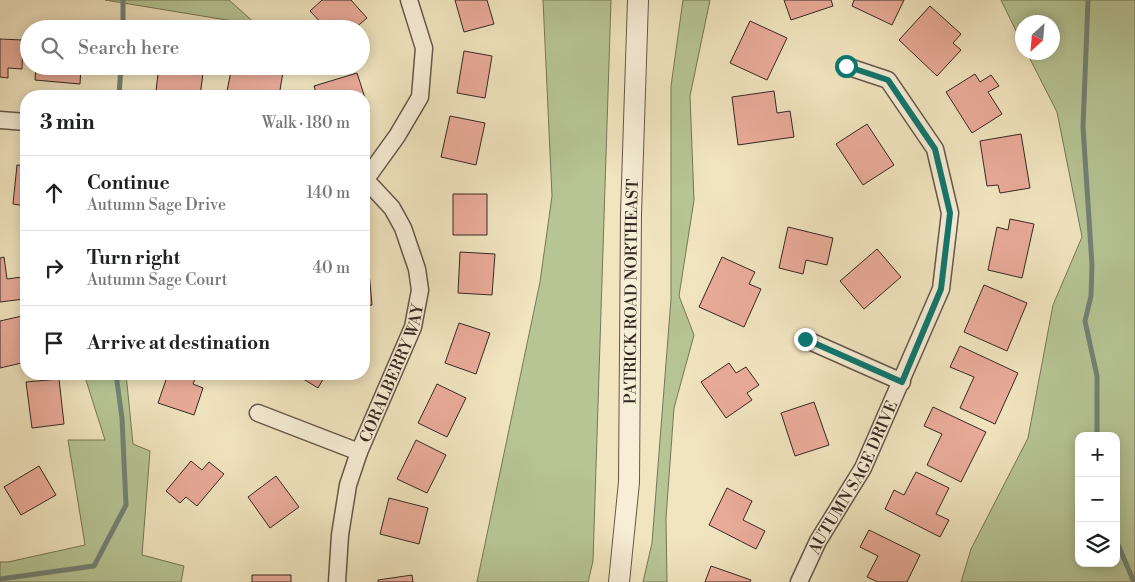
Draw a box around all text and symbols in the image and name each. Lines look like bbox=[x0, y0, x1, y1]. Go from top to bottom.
north arrow bbox=[1015, 15, 1060, 60]
search box bbox=[20, 20, 370, 75]
icon: search bbox=[38, 34, 66, 62]
text: Search here bbox=[78, 36, 179, 60]
route start bbox=[835, 55, 858, 78]
text: 3 min bbox=[40, 110, 95, 136]
text: Walk · 180 m bbox=[262, 113, 350, 133]
text: Continue bbox=[87, 171, 170, 195]
street label: PATRICK ROAD NORTHEAST bbox=[621, 178, 643, 404]
icon: ahead bbox=[40, 179, 68, 207]
text: 140 m bbox=[306, 183, 350, 203]
text: Autumn Sage Drive bbox=[87, 195, 226, 215]
text: Turn right bbox=[87, 246, 180, 270]
icon: right bbox=[40, 254, 68, 282]
text: 40 m bbox=[313, 258, 350, 278]
text: Autumn Sage Court bbox=[87, 270, 227, 290]
street label: CORALBERRY WAY bbox=[355, 301, 428, 446]
route end bbox=[794, 328, 817, 351]
icon: arrive bbox=[40, 329, 68, 357]
text: Arrive at destination bbox=[87, 331, 270, 355]
street label: AUTUMN SAGE DRIVE bbox=[804, 398, 902, 558]
map controls bbox=[1075, 432, 1120, 567]
button: + bbox=[1075, 432, 1120, 477]
button: − bbox=[1075, 477, 1120, 522]
button: layers bbox=[1075, 522, 1120, 567]

